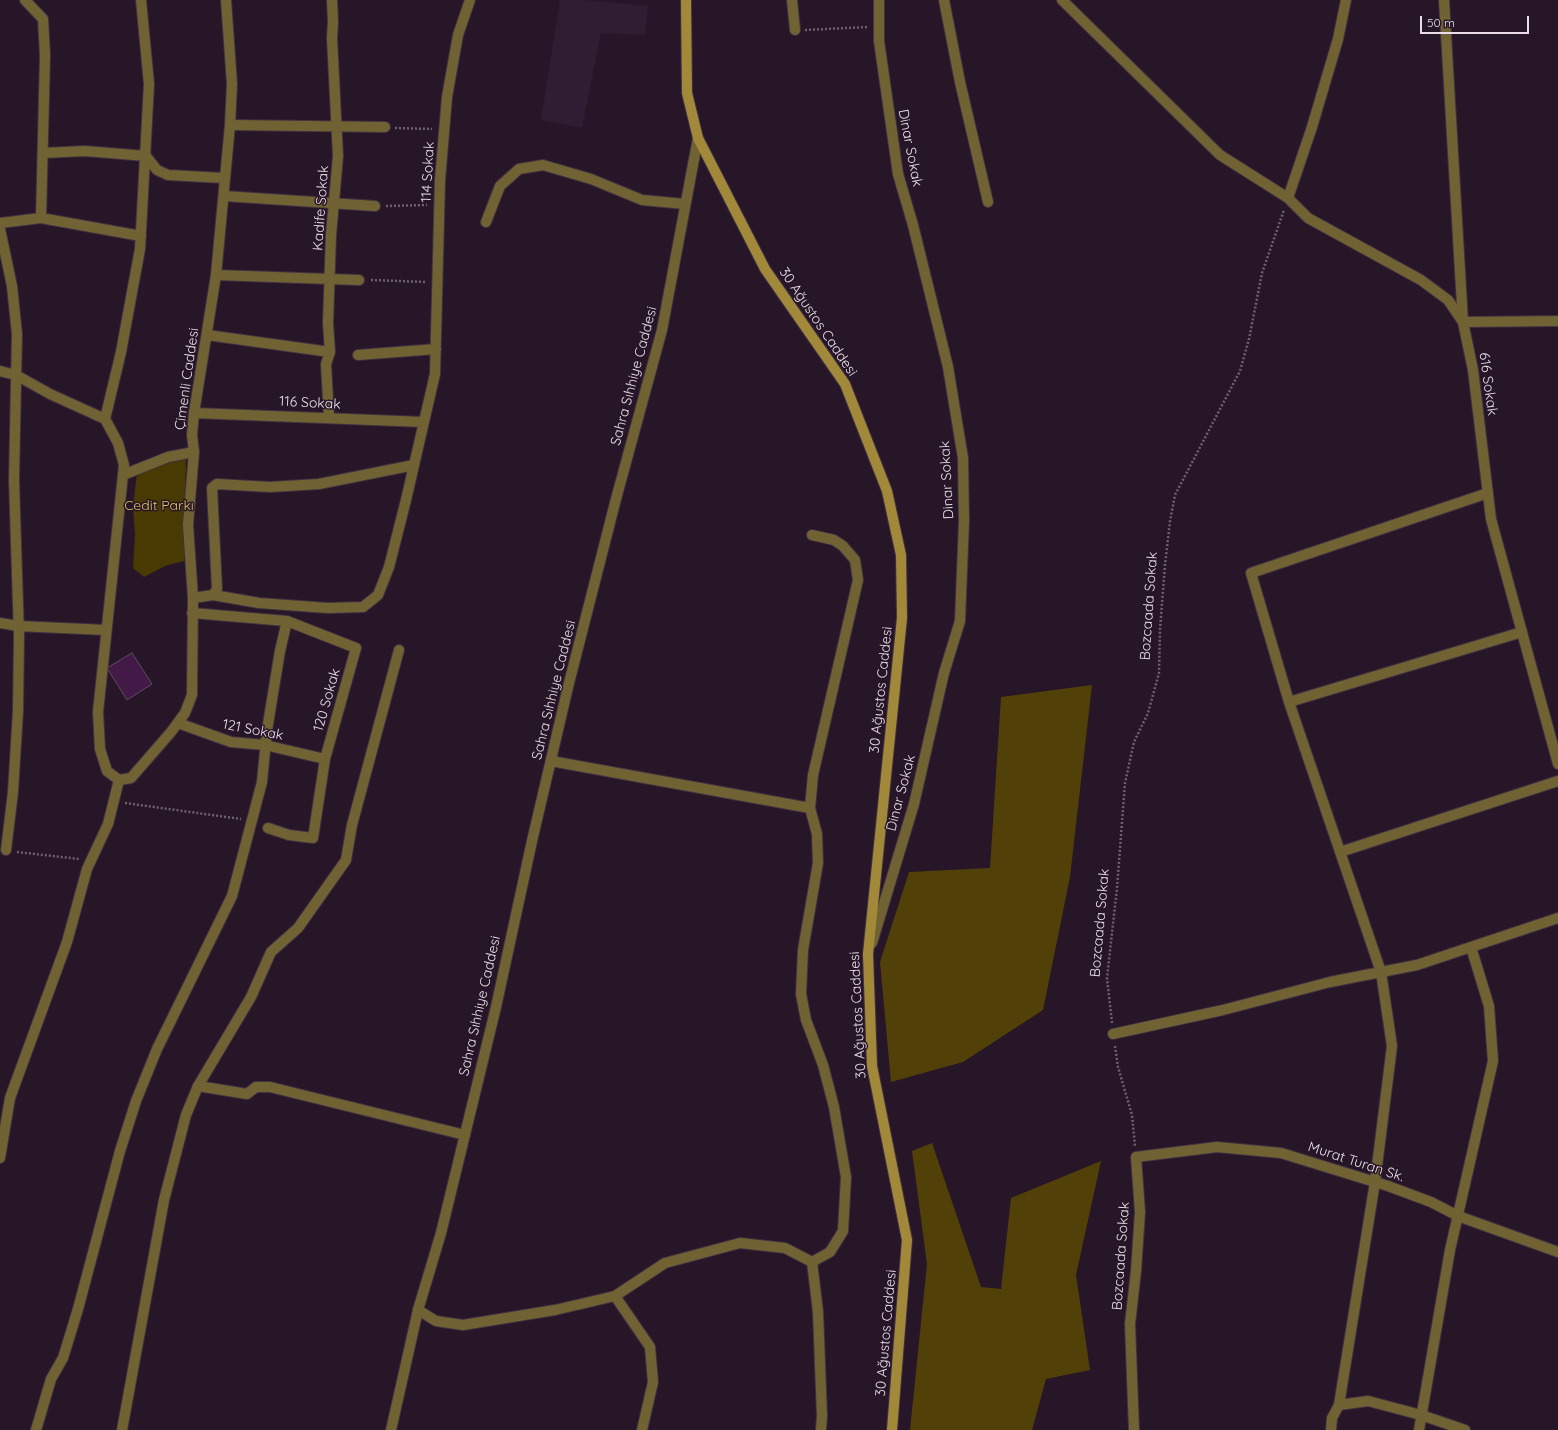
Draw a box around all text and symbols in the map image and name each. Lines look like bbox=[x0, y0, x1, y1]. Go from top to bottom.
scale bar bbox=[1422, 8, 1531, 34]
text: 50 m bbox=[1427, 15, 1455, 30]
street label: Dinar Sokak bbox=[894, 108, 926, 188]
street label: 114 Sokak bbox=[418, 141, 438, 203]
street label: Kadife Sokak bbox=[310, 165, 332, 251]
street label: 30 Ağustos Caddesi bbox=[775, 264, 861, 380]
street label: Sahra Sıhhiye Caddesi bbox=[607, 305, 661, 447]
street label: Çimenli Caddesi bbox=[172, 327, 202, 431]
street label: 616 Sokak bbox=[1475, 351, 1501, 417]
street label: 116 Sokak bbox=[279, 393, 341, 413]
street label: Dinar Sokak bbox=[937, 440, 957, 520]
park label: Cedit Parkı bbox=[124, 498, 194, 514]
street label: Bozcaada Sokak bbox=[1137, 551, 1161, 661]
street label: Sahra Sıhhiye Caddesi bbox=[529, 618, 579, 762]
street label: 30 Ağustos Caddesi bbox=[866, 626, 896, 754]
street label: 120 Sokak bbox=[310, 667, 344, 733]
street label: 121 Sokak bbox=[221, 716, 285, 744]
street label: Dinar Sokak bbox=[883, 753, 919, 833]
street label: Bozcaada Sokak bbox=[1087, 868, 1113, 978]
street label: Sahra Sıhhiye Caddesi bbox=[456, 934, 504, 1078]
street label: 30 Ağustos Caddesi bbox=[846, 951, 870, 1079]
street label: Murat Turan Sk. bbox=[1306, 1139, 1406, 1185]
street label: Bozcaada Sokak bbox=[1109, 1201, 1133, 1311]
street label: 30 Ağustos Caddesi bbox=[872, 1269, 900, 1397]

